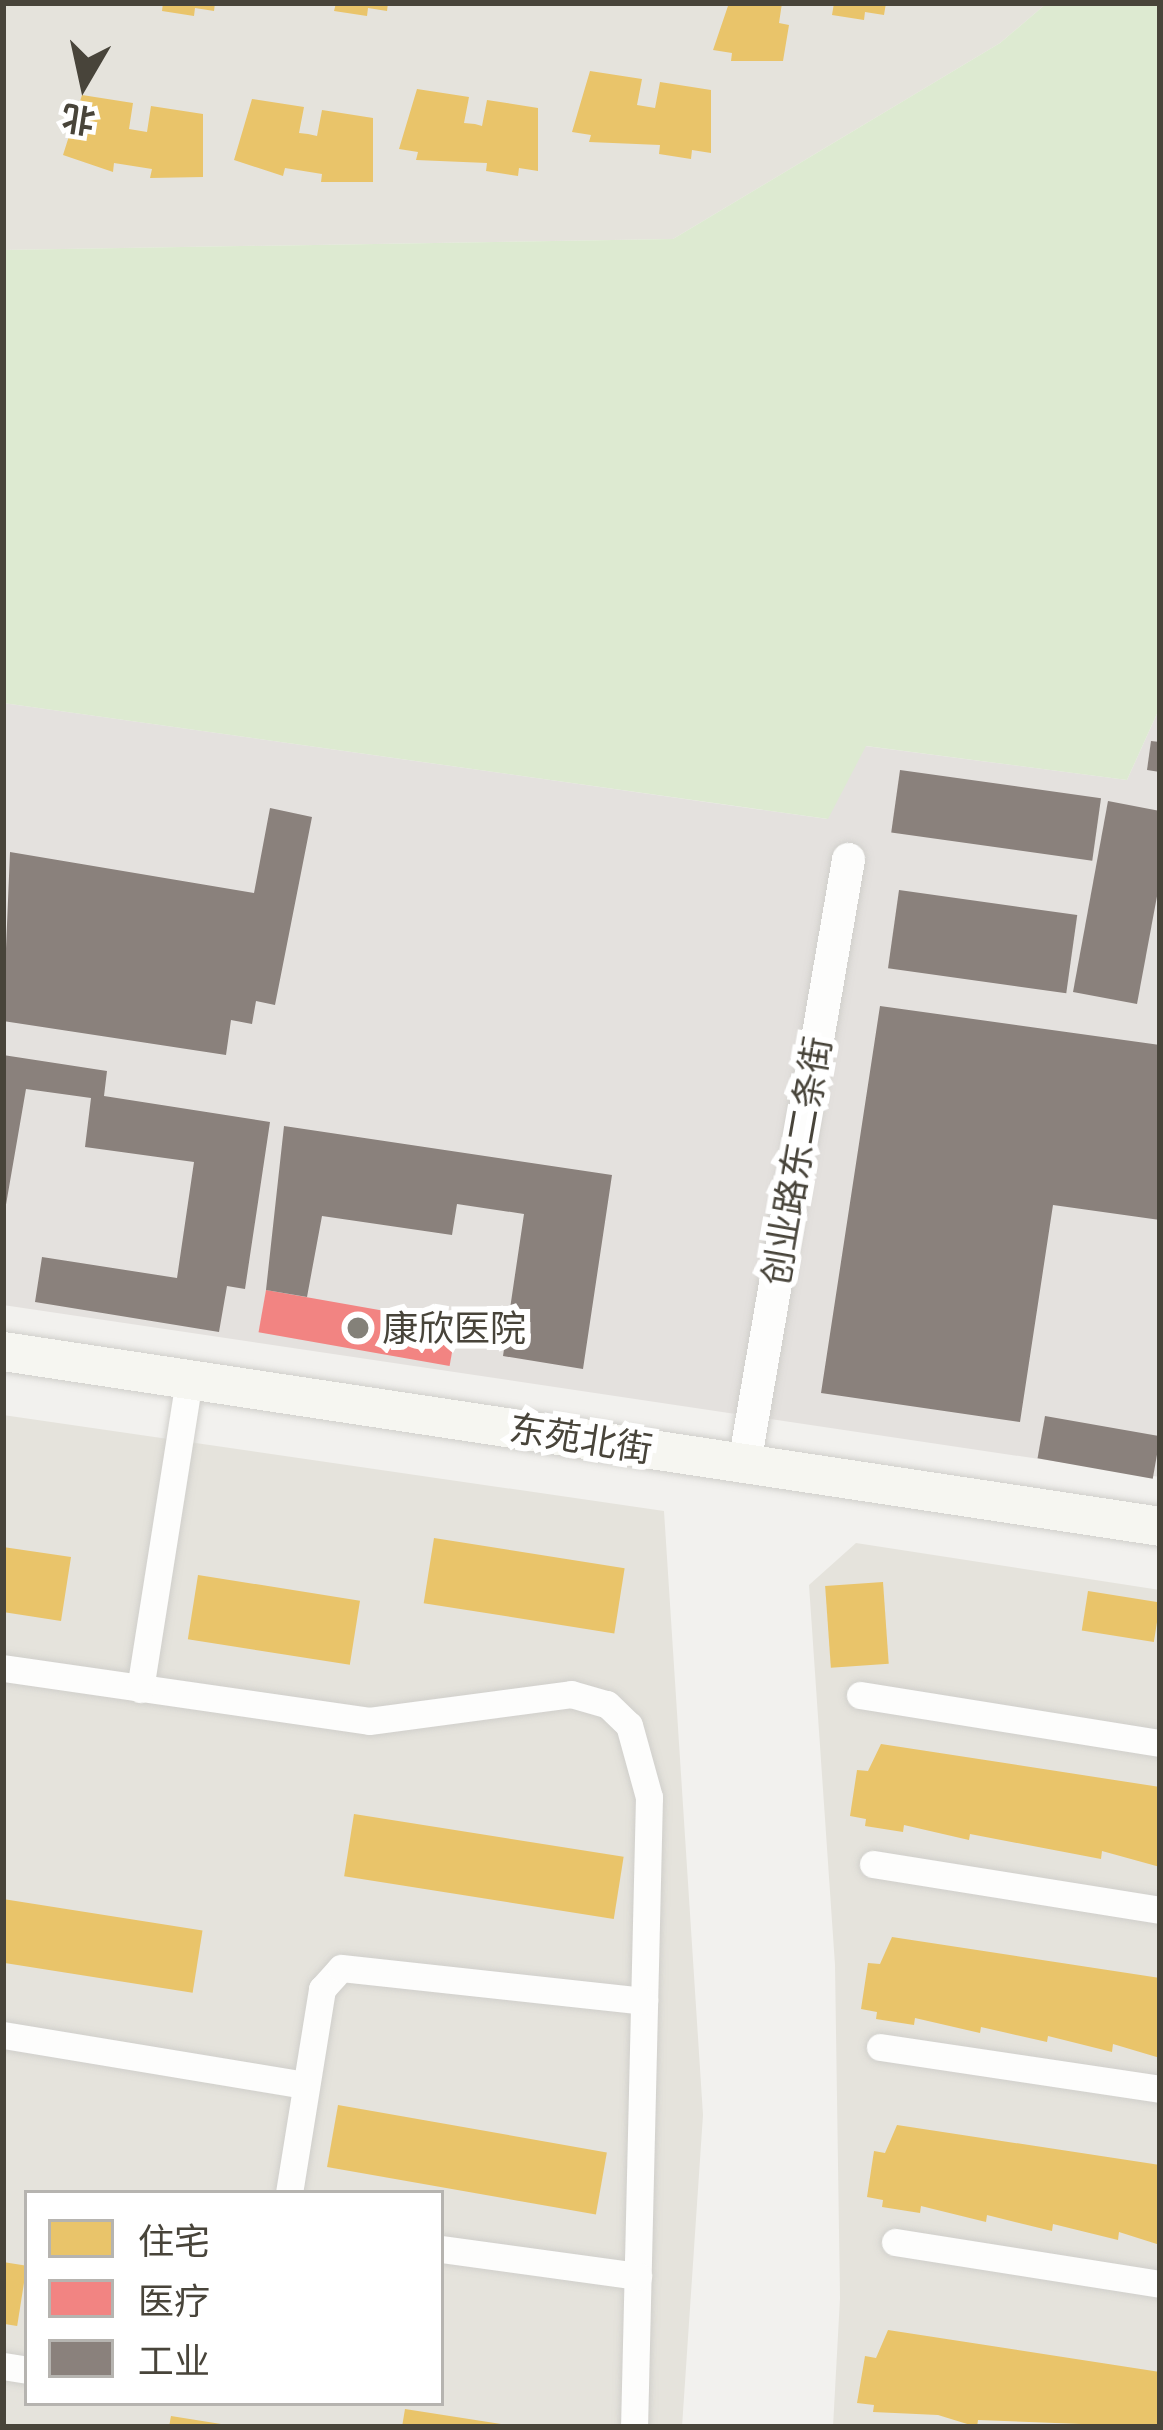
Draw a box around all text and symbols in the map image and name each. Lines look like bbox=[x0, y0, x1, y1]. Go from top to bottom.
north arrow bbox=[24, 24, 144, 144]
text: 北 bbox=[58, 95, 98, 145]
street label: 创业路东二条街 bbox=[753, 1033, 839, 1289]
place label: 康欣医院 bbox=[382, 1306, 526, 1350]
marker: 康欣医院 bbox=[345, 1315, 371, 1341]
street label: 东苑北街 bbox=[507, 1405, 655, 1471]
legend bbox=[24, 2190, 444, 2406]
text: 住宅 bbox=[138, 2216, 210, 2265]
text: 医疗 bbox=[138, 2276, 210, 2325]
text: 工业 bbox=[138, 2336, 210, 2385]

